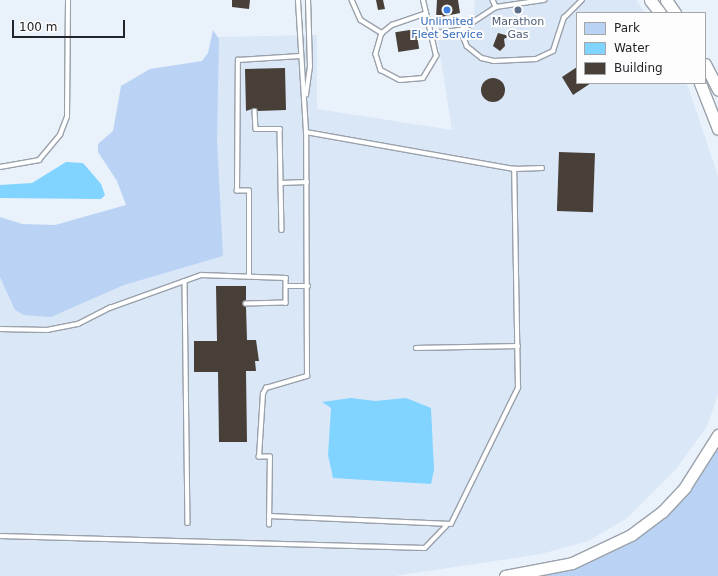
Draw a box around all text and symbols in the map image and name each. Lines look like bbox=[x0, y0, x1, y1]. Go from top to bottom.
marker: Unlimited Fleet Service bbox=[442, 5, 452, 15]
marker: Marathon Gas bbox=[513, 5, 523, 15]
scale bar bbox=[14, 12, 127, 38]
legend bbox=[576, 12, 706, 84]
place label: Unlimited Fleet Service bbox=[411, 16, 483, 42]
place label: Marathon Gas bbox=[492, 16, 544, 42]
text: 100 m bbox=[19, 20, 57, 34]
text: Park bbox=[614, 21, 640, 35]
text: Water bbox=[614, 41, 649, 55]
text: Building bbox=[614, 61, 663, 75]

